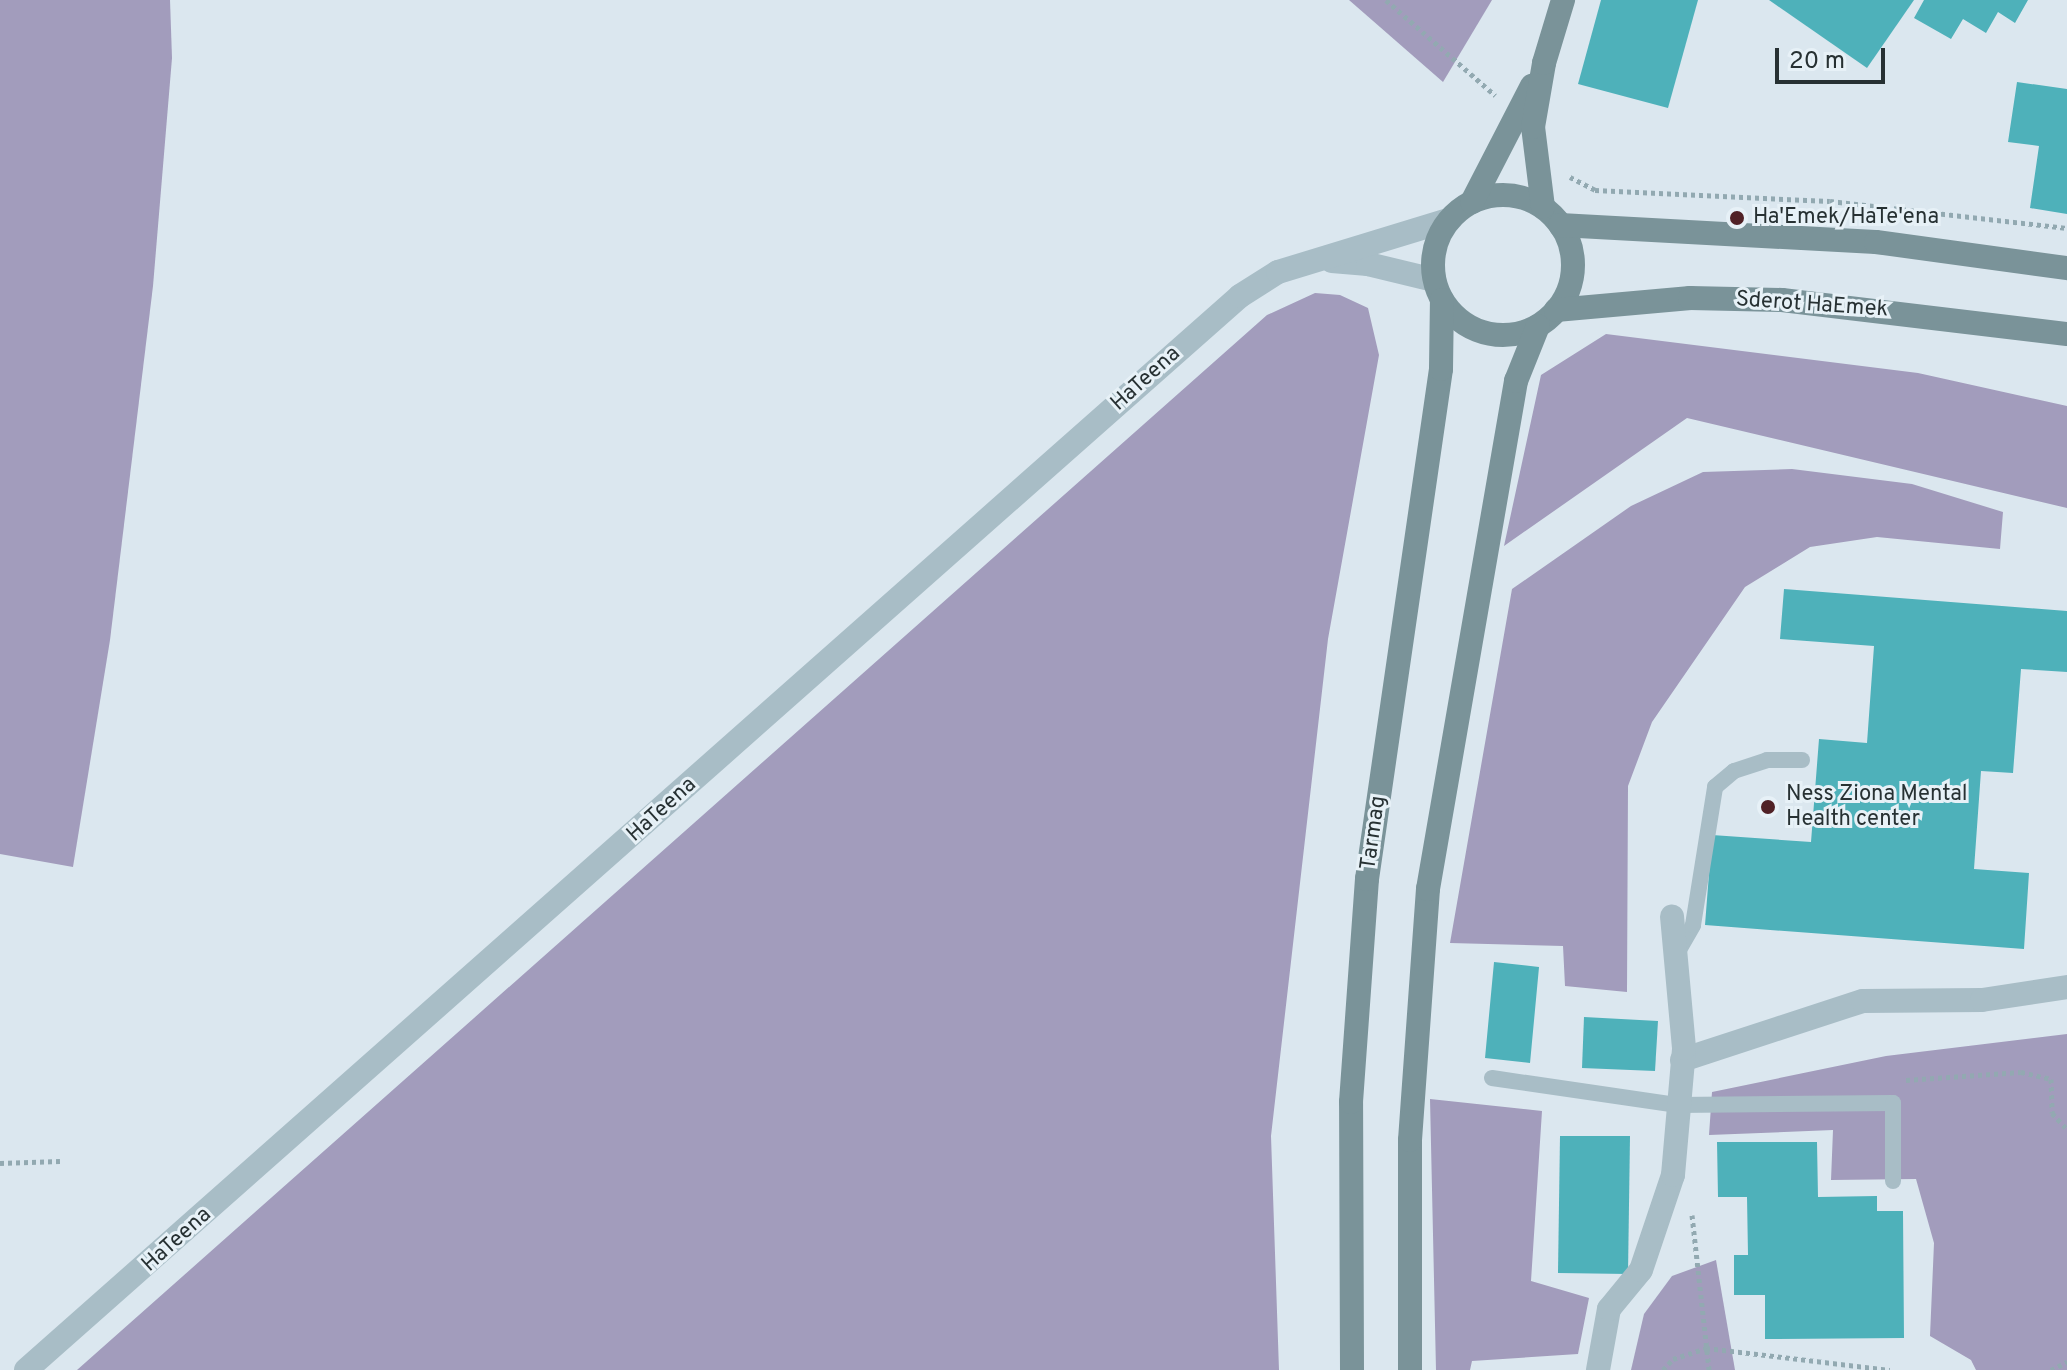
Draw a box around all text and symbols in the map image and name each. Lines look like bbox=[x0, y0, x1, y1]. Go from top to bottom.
scale bar bbox=[1779, 32, 1889, 82]
text: 20 m bbox=[1789, 47, 1845, 77]
place label: Ha'Emek/HaTe'ena bbox=[1753, 205, 1939, 231]
marker: Ha'Emek/HaTe'ena bbox=[1728, 209, 1746, 227]
street label: Sderot HaEmek bbox=[1735, 287, 1889, 323]
street label: HaTeena bbox=[1106, 341, 1186, 417]
street label: HaTeena bbox=[622, 772, 702, 848]
place label: Ness Ziona Mental Health center bbox=[1786, 781, 1968, 832]
street label: Tarmag bbox=[1356, 794, 1392, 872]
marker: Ness Ziona Mental Health center bbox=[1757, 796, 1779, 818]
street label: HaTeena bbox=[137, 1202, 217, 1278]

